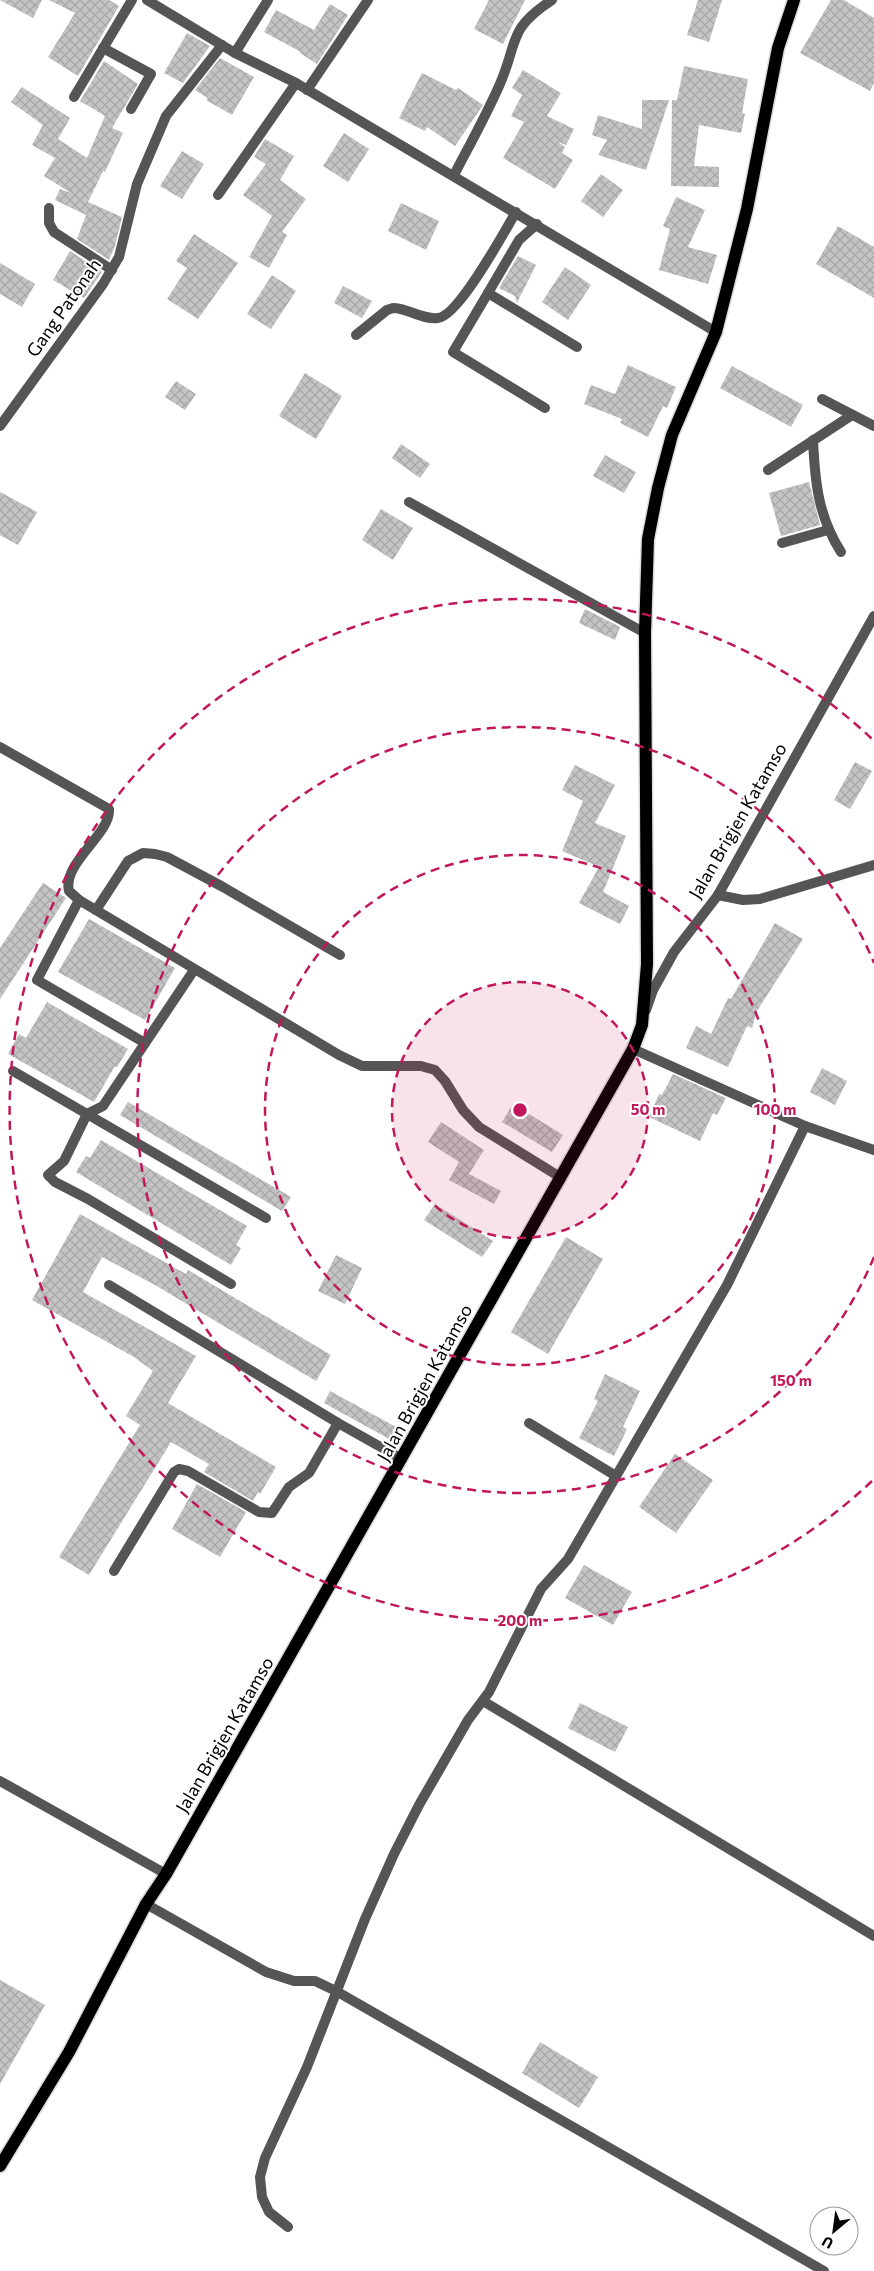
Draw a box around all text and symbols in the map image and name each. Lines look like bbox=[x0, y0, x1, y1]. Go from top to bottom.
street label: Gang Patonah bbox=[21, 254, 105, 361]
street label: Jalan Brigjen Katamso bbox=[684, 739, 791, 902]
text: 50 m bbox=[631, 1100, 665, 1118]
text: 100 m bbox=[754, 1100, 796, 1118]
centre of rings bbox=[511, 1101, 529, 1119]
street label: Jalan Brigjen Katamso bbox=[372, 1300, 477, 1465]
text: 150 m bbox=[770, 1371, 812, 1389]
text: 200 m bbox=[498, 1611, 542, 1629]
street label: Jalan Brigjen Katamso bbox=[171, 1653, 278, 1816]
north arrow bbox=[809, 2206, 859, 2256]
text: U bbox=[819, 2233, 836, 2253]

